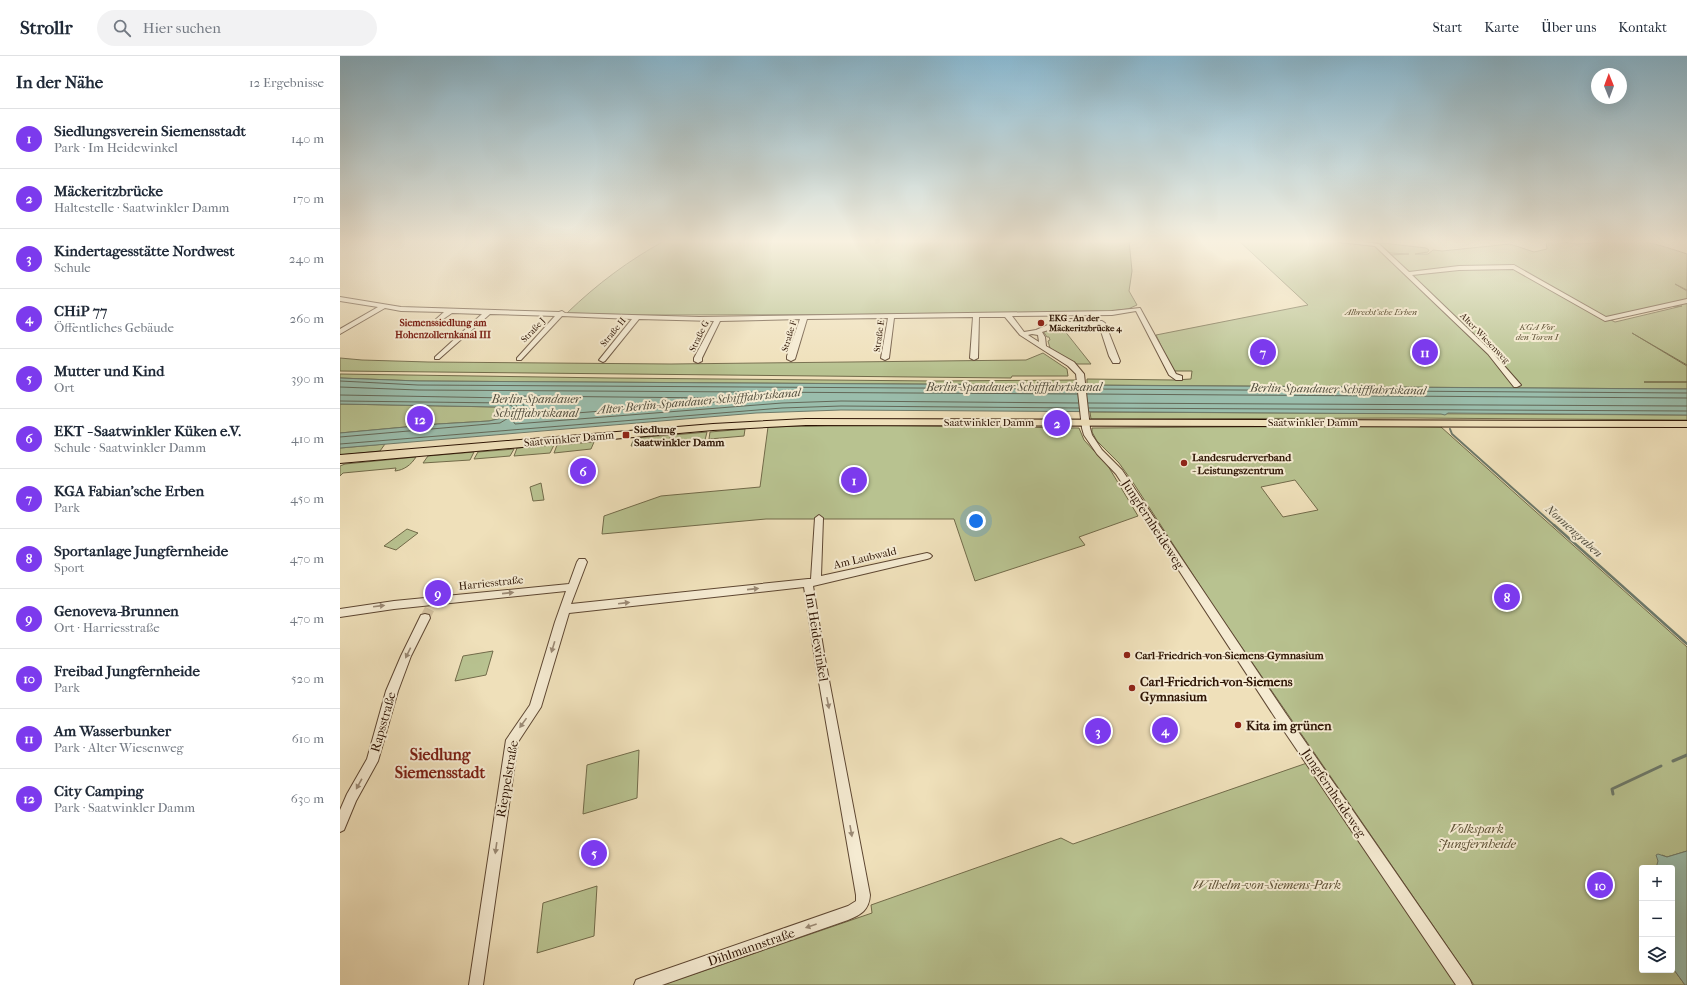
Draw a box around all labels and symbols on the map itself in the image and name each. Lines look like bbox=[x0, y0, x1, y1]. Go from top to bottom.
north arrow bbox=[1591, 68, 1627, 104]
park label: Albrecht'sche Erben bbox=[1344, 307, 1417, 317]
street label: Alter Wiesenweg bbox=[1458, 310, 1512, 365]
place label: EKG - An der Mäckeritzbrücke 4 bbox=[1048, 313, 1122, 334]
street label: Straße J bbox=[519, 315, 548, 344]
street label: Straße H bbox=[598, 316, 628, 348]
district label: Siemenssiedlung am Hohenzollernkanal III bbox=[395, 317, 491, 341]
street label: Straße G bbox=[687, 318, 711, 353]
marker: EKG - An der Mäckeritzbrücke 4 bbox=[1036, 318, 1046, 328]
street label: Straße F bbox=[780, 319, 799, 353]
street label: Straße E bbox=[872, 319, 886, 353]
park label: KGA Vor den Toren I bbox=[1516, 322, 1560, 342]
pin: 7 bbox=[1250, 337, 1276, 367]
pin: 11 bbox=[1412, 337, 1438, 367]
water label: Berlin-Spandauer Schifffahrtskanal bbox=[925, 380, 1104, 394]
water label: Berlin-Spandauer Schifffahrtskanal bbox=[1249, 380, 1428, 398]
water label: Alter Berlin-Spandauer Schifffahrtskanal bbox=[595, 385, 803, 417]
water label: Berlin-Spandauer Schifffahrtskanal bbox=[491, 392, 582, 420]
pin: 12 bbox=[407, 404, 433, 434]
pin: 2 bbox=[1044, 408, 1070, 438]
street label: Saatwinkler Damm bbox=[944, 416, 1035, 429]
street label: Saatwinkler Damm bbox=[1268, 416, 1359, 429]
place label: Siedlung Saatwinkler Damm bbox=[634, 423, 725, 449]
street label: Saatwinkler Damm bbox=[523, 429, 615, 449]
marker: Siedlung Saatwinkler Damm bbox=[621, 430, 631, 440]
place label: Landesruderverband - Leistungszentrum bbox=[1192, 451, 1292, 477]
pin: 6 bbox=[570, 456, 596, 486]
marker: Landesruderverband - Leistungszentrum bbox=[1179, 458, 1189, 468]
pin: 1 bbox=[841, 465, 867, 495]
street label: Jungfernheideweg bbox=[1118, 476, 1188, 573]
water label: Nonnengraben bbox=[1542, 501, 1606, 560]
your location bbox=[966, 511, 986, 531]
street label: Am Laubwald bbox=[831, 544, 899, 572]
street label: Harriesstraße bbox=[458, 573, 525, 593]
pin: 9 bbox=[425, 578, 451, 608]
pin: 8 bbox=[1494, 582, 1520, 612]
one-way arrow bbox=[747, 586, 759, 593]
one-way arrow bbox=[502, 590, 514, 597]
street label: Im Heidewinkel bbox=[803, 591, 832, 683]
one-way arrow bbox=[618, 600, 630, 606]
one-way arrow bbox=[372, 603, 385, 610]
one-way arrow bbox=[550, 641, 556, 653]
one-way arrow bbox=[405, 647, 411, 659]
place label: Carl-Friedrich-von-Siemens-Gymnasium bbox=[1135, 649, 1325, 662]
marker: Carl-Friedrich-von-Siemens-Gymnasium bbox=[1122, 650, 1132, 660]
place label: Carl-Friedrich-von-Siemens Gymnasium bbox=[1140, 674, 1293, 705]
marker: Carl-Friedrich-von-Siemens Gymnasium bbox=[1127, 683, 1137, 693]
street label: Rapsstraße bbox=[367, 690, 399, 754]
one-way arrow bbox=[825, 697, 831, 709]
pin: 4 bbox=[1152, 715, 1178, 745]
pin: 3 bbox=[1085, 716, 1111, 746]
one-way arrow bbox=[519, 718, 528, 729]
place label: Kita im grünen bbox=[1246, 718, 1332, 734]
marker: Kita im grünen bbox=[1233, 720, 1243, 730]
street label: Rieppelstraße bbox=[493, 739, 521, 819]
district label: Siedlung Siemensstadt bbox=[395, 745, 486, 782]
street label: Jungfernheideweg bbox=[1298, 745, 1370, 841]
one-way arrow bbox=[356, 778, 363, 790]
park label: Volkspark Jungfernheide bbox=[1438, 821, 1517, 851]
one-way arrow bbox=[849, 825, 855, 837]
pin: 5 bbox=[581, 838, 607, 868]
one-way arrow bbox=[493, 842, 499, 854]
pin: 10 bbox=[1587, 870, 1613, 900]
park label: Wilhelm-von-Siemens-Park bbox=[1193, 877, 1341, 892]
one-way arrow bbox=[805, 923, 817, 929]
street label: Dihlmannstraße bbox=[705, 925, 797, 969]

